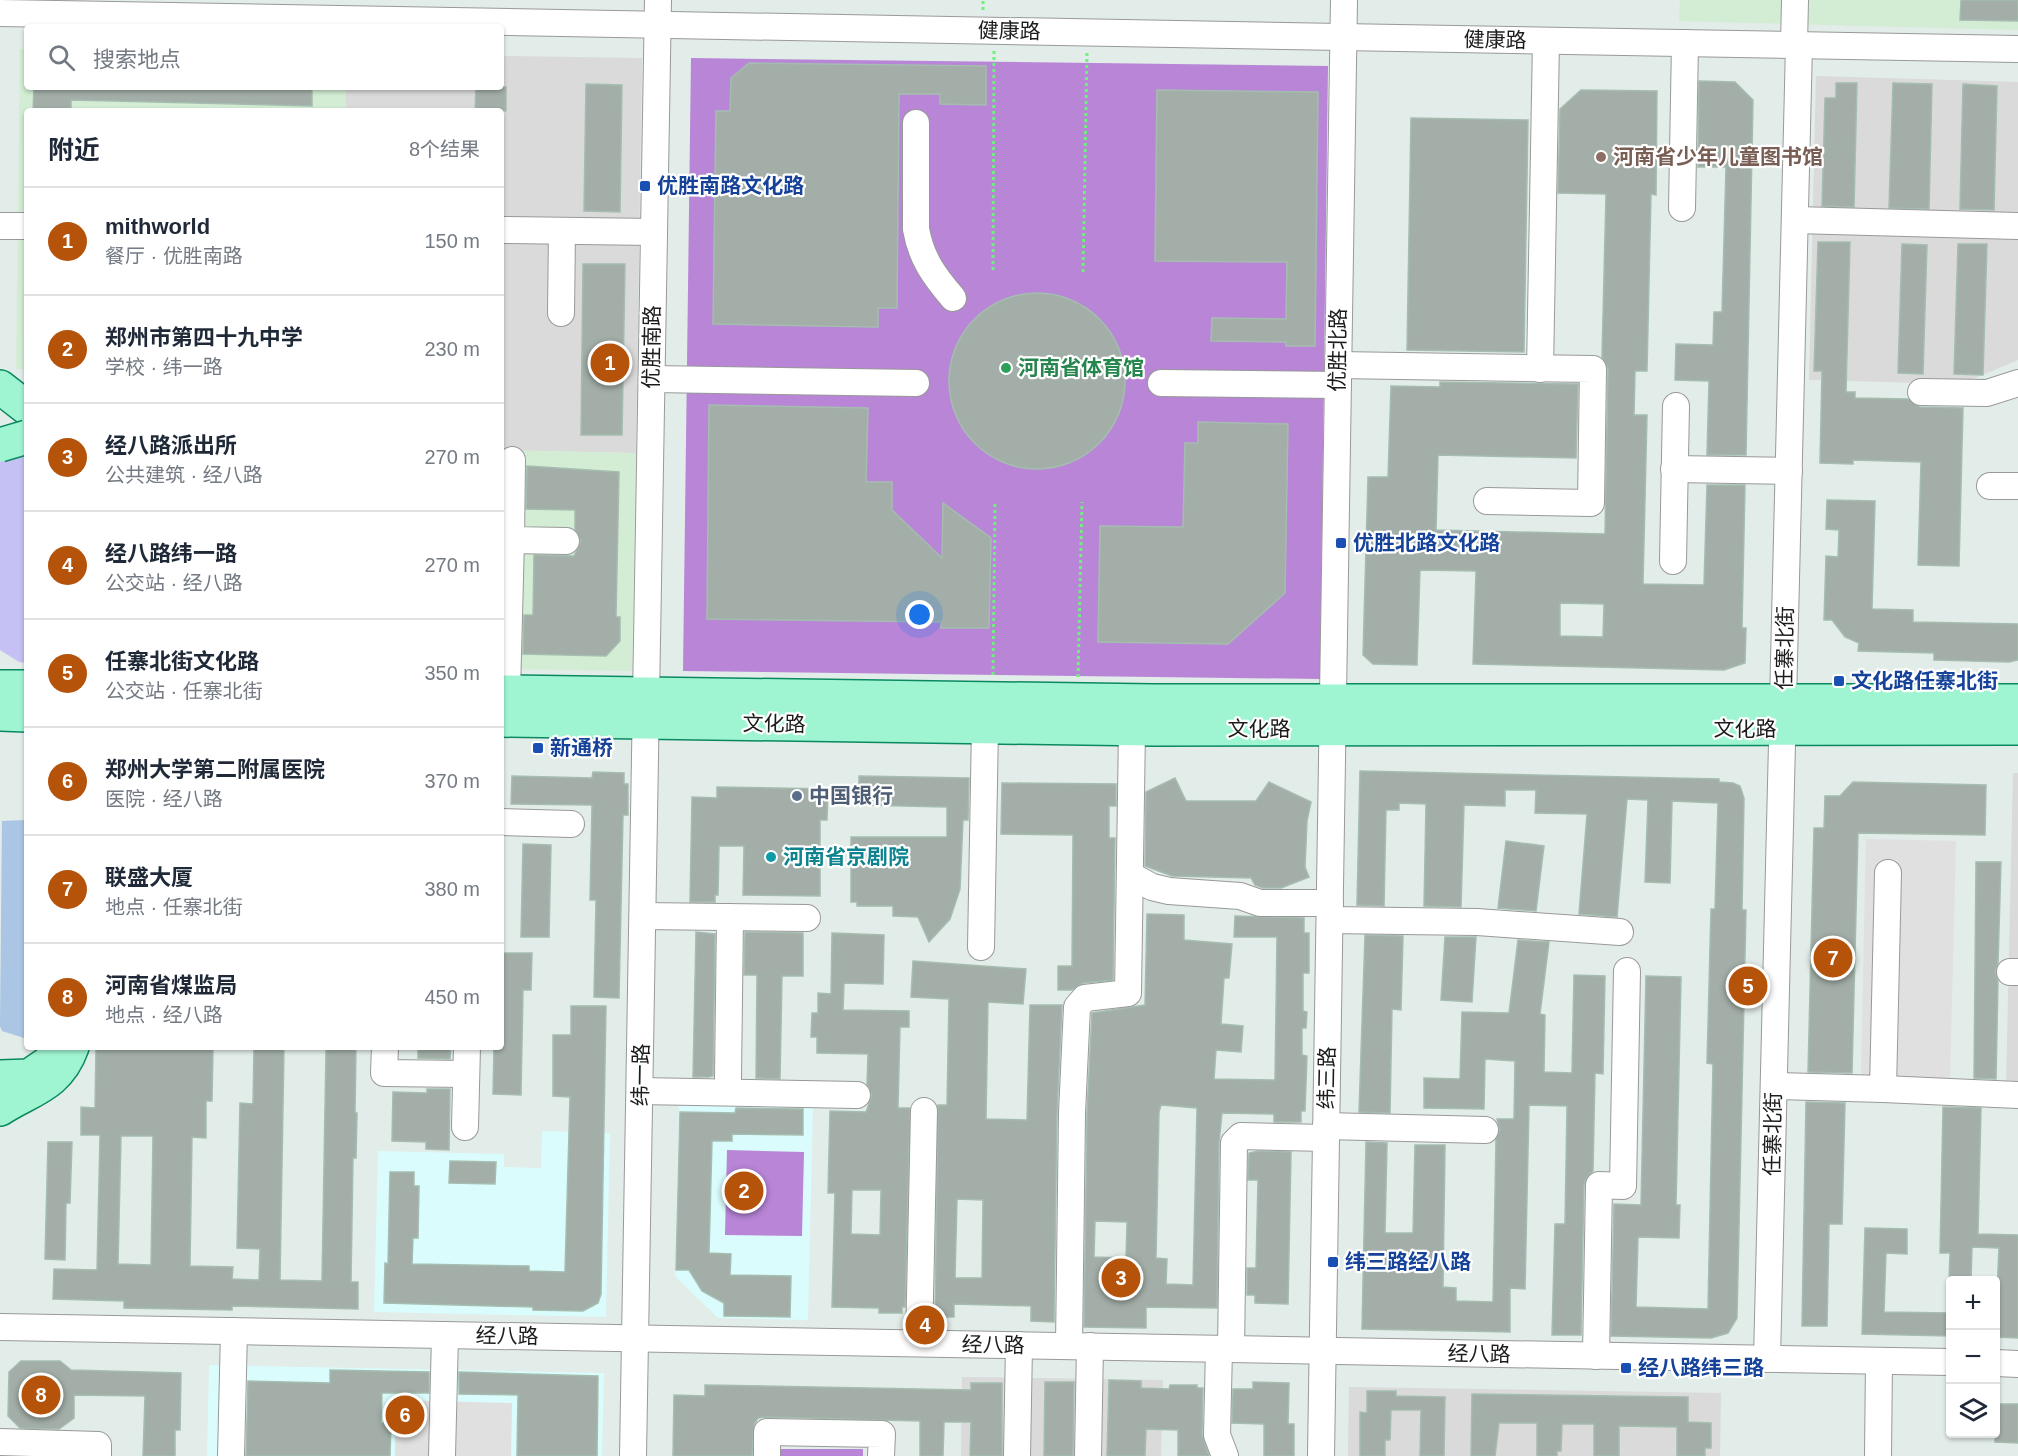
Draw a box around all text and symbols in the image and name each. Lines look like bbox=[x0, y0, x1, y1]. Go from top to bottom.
street label: 健康路 bbox=[977, 18, 1041, 43]
search box bbox=[24, 24, 504, 90]
street label: 健康路 bbox=[1463, 27, 1527, 52]
icon: search bbox=[45, 41, 78, 74]
text: 搜索地点 bbox=[93, 47, 181, 72]
text: 附近 bbox=[48, 135, 100, 165]
text: 8个结果 bbox=[409, 138, 480, 160]
place label: 河南省少年儿童图书馆 bbox=[1613, 145, 1823, 168]
marker: 河南省少年儿童图书馆 bbox=[1594, 150, 1608, 164]
place label: 优胜南路文化路 bbox=[657, 174, 804, 197]
marker: 优胜南路文化路 bbox=[638, 179, 652, 193]
text: mithworld bbox=[105, 214, 210, 239]
text: 1 bbox=[62, 230, 73, 252]
text: 150 m bbox=[424, 230, 480, 252]
text: 餐厅 · 优胜南路 bbox=[105, 245, 243, 267]
street label: 优胜南路 bbox=[639, 305, 664, 389]
street label: 优胜北路 bbox=[1325, 308, 1350, 392]
text: 郑州市第四十九中学 bbox=[105, 325, 303, 350]
text: 2 bbox=[62, 338, 73, 360]
text: 230 m bbox=[424, 338, 480, 360]
pin: 1 bbox=[590, 340, 630, 386]
text: 学校 · 纬一路 bbox=[105, 356, 223, 378]
place label: 河南省体育馆 bbox=[1018, 356, 1144, 379]
marker: 河南省体育馆 bbox=[999, 361, 1013, 375]
text: 经八路派出所 bbox=[105, 433, 237, 458]
text: 3 bbox=[62, 446, 73, 468]
text: 270 m bbox=[424, 446, 480, 468]
text: 公共建筑 · 经八路 bbox=[105, 464, 263, 486]
place label: 优胜北路文化路 bbox=[1353, 531, 1500, 554]
marker: 优胜北路文化路 bbox=[1334, 536, 1348, 550]
text: 经八路纬一路 bbox=[105, 541, 237, 566]
text: 4 bbox=[62, 554, 73, 576]
text: 270 m bbox=[424, 554, 480, 576]
text: 公交站 · 经八路 bbox=[105, 572, 243, 594]
your location bbox=[905, 600, 934, 629]
street label: 任寨北街 bbox=[1772, 606, 1797, 690]
text: 任寨北街文化路 bbox=[105, 649, 259, 674]
text: 5 bbox=[62, 662, 73, 684]
text: 350 m bbox=[424, 662, 480, 684]
place label: 文化路任寨北街 bbox=[1851, 669, 1998, 692]
marker: 文化路任寨北街 bbox=[1832, 674, 1846, 688]
text: 公交站 · 任寨北街 bbox=[105, 680, 263, 702]
street label: 文化路 bbox=[742, 711, 806, 736]
street label: 文化路 bbox=[1228, 717, 1291, 740]
street label: 文化路 bbox=[1714, 717, 1777, 740]
place label: 新通桥 bbox=[550, 736, 613, 759]
marker: 新通桥 bbox=[531, 741, 545, 755]
text: 郑州大学第二附属医院 bbox=[105, 757, 325, 782]
text: 6 bbox=[62, 770, 73, 792]
text: 370 m bbox=[424, 770, 480, 792]
place label: 中国银行 bbox=[809, 784, 893, 807]
text: 医院 · 经八路 bbox=[105, 788, 223, 810]
marker: 中国银行 bbox=[790, 789, 804, 803]
place label: 河南省京剧院 bbox=[783, 845, 909, 868]
marker: 河南省京剧院 bbox=[764, 850, 778, 864]
text: 联盛大厦 bbox=[105, 865, 193, 890]
text: 7 bbox=[62, 878, 73, 900]
text: 380 m bbox=[424, 878, 480, 900]
text: 地点 · 任寨北街 bbox=[105, 896, 243, 918]
pin: 7 bbox=[1814, 936, 1852, 980]
pin: 5 bbox=[1728, 964, 1768, 1008]
text: 河南省煤监局 bbox=[105, 973, 237, 998]
text: 8 bbox=[62, 986, 73, 1008]
text: 450 m bbox=[424, 986, 480, 1008]
text: 地点 · 经八路 bbox=[105, 1004, 223, 1026]
street label: 纬一路 bbox=[628, 1043, 653, 1107]
street label: 纬三路 bbox=[1314, 1046, 1339, 1110]
street label: 任寨北街 bbox=[1760, 1092, 1785, 1176]
pin: 2 bbox=[724, 1168, 764, 1214]
place label: 纬三路经八路 bbox=[1345, 1250, 1471, 1273]
marker: 纬三路经八路 bbox=[1326, 1255, 1340, 1269]
pin: 3 bbox=[1102, 1256, 1140, 1300]
map controls bbox=[1946, 1276, 2000, 1438]
button: + bbox=[1946, 1276, 2000, 1330]
pin: 4 bbox=[906, 1302, 944, 1348]
street label: 经八路 bbox=[475, 1323, 539, 1348]
button: − bbox=[1946, 1330, 2000, 1384]
street label: 经八路 bbox=[961, 1332, 1025, 1357]
street label: 经八路 bbox=[1447, 1341, 1511, 1366]
place label: 经八路纬三路 bbox=[1638, 1356, 1764, 1379]
marker: 经八路纬三路 bbox=[1619, 1361, 1633, 1375]
pin: 8 bbox=[22, 1372, 60, 1418]
button: layers bbox=[1946, 1384, 2000, 1438]
pin: 6 bbox=[386, 1392, 424, 1438]

